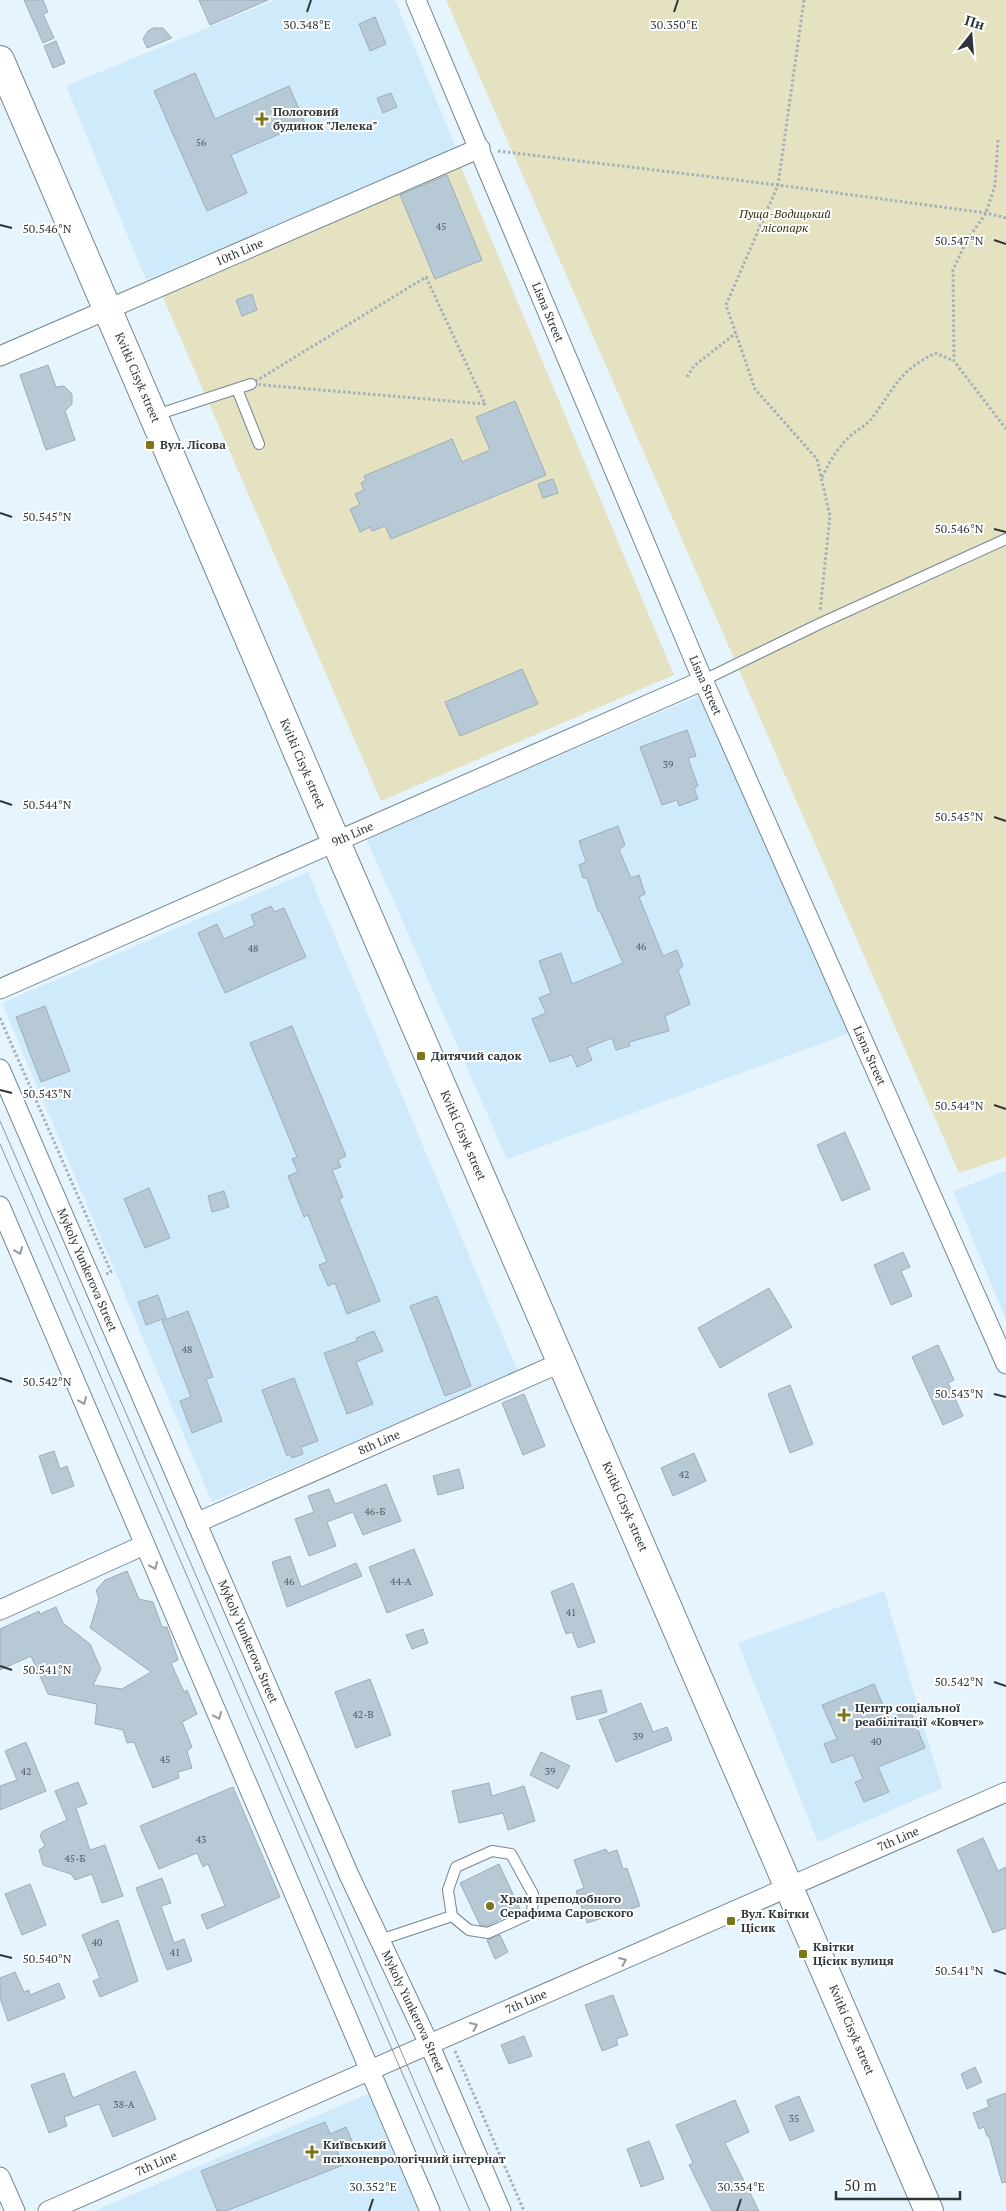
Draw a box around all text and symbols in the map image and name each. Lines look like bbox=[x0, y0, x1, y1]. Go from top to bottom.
north arrow bbox=[946, 10, 996, 60]
text: Пн bbox=[963, 10, 987, 34]
text: 30.348°E bbox=[283, 17, 331, 32]
text: 30.350°E bbox=[650, 17, 698, 32]
place label: Пологовий будинок "Лелека" bbox=[273, 104, 378, 133]
marker: Пологовий будинок "Лелека" bbox=[255, 112, 269, 126]
house number: 56 bbox=[196, 136, 207, 149]
park label: Пуща-Водицький лісопарк bbox=[738, 206, 831, 235]
house number: 45 bbox=[436, 220, 446, 233]
text: 50.546°N bbox=[22, 221, 72, 236]
text: 50.547°N bbox=[934, 233, 984, 248]
street label: 10th Line bbox=[213, 235, 265, 269]
street label: Lisna Street bbox=[529, 280, 568, 345]
street label: Kvitki Cisyk street bbox=[112, 330, 164, 425]
place label: Вул. Лісова bbox=[160, 437, 226, 452]
marker: Вул. Лісова bbox=[144, 439, 156, 451]
text: 50.545°N bbox=[22, 509, 72, 524]
text: 50.546°N bbox=[934, 521, 984, 536]
street label: Lisna Street bbox=[686, 653, 726, 718]
street label: Kvitki Cisyk street bbox=[277, 716, 329, 811]
house number: 39 bbox=[663, 758, 673, 771]
text: 50.544°N bbox=[22, 797, 72, 812]
text: 50.545°N bbox=[934, 809, 984, 824]
street label: 9th Line bbox=[329, 818, 376, 850]
house number: 46 bbox=[636, 940, 647, 953]
house number: 48 bbox=[248, 942, 258, 955]
street label: Lisna Street bbox=[850, 1023, 890, 1088]
place label: Дитячий садок bbox=[431, 1048, 522, 1063]
marker: Дитячий садок bbox=[415, 1050, 427, 1062]
text: 50.543°N bbox=[22, 1086, 72, 1101]
street label: Kvitki Cisyk street bbox=[437, 1088, 490, 1183]
text: 50.544°N bbox=[934, 1098, 984, 1113]
street label: Mykoly Yunkerova Street bbox=[54, 1206, 121, 1334]
one-way arrow bbox=[13, 1246, 24, 1255]
house number: 48 bbox=[182, 1343, 192, 1356]
text: 50.542°N bbox=[22, 1374, 72, 1389]
text: 50.543°N bbox=[934, 1386, 984, 1401]
one-way arrow bbox=[77, 1396, 87, 1405]
street label: 8th Line bbox=[356, 1426, 402, 1458]
street label: Kvitki Cisyk street bbox=[599, 1459, 652, 1554]
house number: 42 bbox=[679, 1468, 689, 1481]
house number: 46-Б bbox=[365, 1505, 385, 1518]
one-way arrow bbox=[147, 1561, 158, 1570]
house number: 46 bbox=[284, 1575, 295, 1588]
house number: 44-А bbox=[390, 1575, 412, 1588]
street label: Mykoly Yunkerova Street bbox=[215, 1577, 282, 1706]
house number: 41 bbox=[566, 1606, 576, 1619]
text: 50.541°N bbox=[22, 1662, 72, 1677]
text: 50.542°N bbox=[934, 1674, 984, 1689]
place label: Центр соціальної реабілітації «Ковчег» bbox=[855, 1700, 984, 1729]
house number: 42-В bbox=[352, 1708, 374, 1721]
marker: Центр соціальної реабілітації «Ковчег» bbox=[837, 1708, 851, 1722]
one-way arrow bbox=[211, 1711, 222, 1720]
house number: 39 bbox=[633, 1730, 643, 1743]
house number: 40 bbox=[871, 1735, 881, 1748]
house number: 45 bbox=[160, 1753, 170, 1766]
house number: 42 bbox=[21, 1765, 31, 1778]
house number: 39 bbox=[545, 1765, 555, 1778]
street label: 7th Line bbox=[875, 1823, 921, 1854]
house number: 43 bbox=[196, 1833, 206, 1846]
house number: 45-Б bbox=[65, 1852, 85, 1865]
place label: Храм преподобного Серафима Саровского bbox=[500, 1891, 633, 1920]
marker: Храм преподобного Серафима Саровского bbox=[484, 1900, 496, 1912]
place label: Вул. Квітки Цісик bbox=[741, 1906, 809, 1935]
marker: Вул. Квітки Цісик bbox=[725, 1915, 737, 1927]
house number: 40 bbox=[92, 1936, 102, 1949]
place label: Квітки Цісик вулиця bbox=[813, 1939, 894, 1968]
house number: 41 bbox=[170, 1946, 180, 1959]
street label: Mykoly Yunkerova Street bbox=[379, 1948, 449, 2075]
marker: Квітки Цісик вулиця bbox=[797, 1948, 809, 1960]
text: 50.540°N bbox=[22, 1951, 72, 1966]
one-way arrow bbox=[618, 1956, 627, 1967]
text: 50.541°N bbox=[934, 1963, 984, 1978]
street label: Kvitki Cisyk street bbox=[826, 1982, 878, 2077]
street label: 7th Line bbox=[503, 1986, 549, 2017]
one-way arrow bbox=[469, 2022, 478, 2033]
house number: 38-А bbox=[113, 2098, 135, 2111]
house number: 35 bbox=[789, 2112, 799, 2125]
place label: Київський психоневрологічний інтернат bbox=[323, 2137, 506, 2166]
marker: Київський психоневрологічний інтернат bbox=[305, 2145, 319, 2159]
street label: 7th Line bbox=[133, 2148, 179, 2179]
scale bar bbox=[836, 2168, 960, 2200]
text: 50 m bbox=[844, 2175, 877, 2195]
text: 30.352°E bbox=[349, 2179, 397, 2194]
text: 30.354°E bbox=[717, 2179, 765, 2194]

